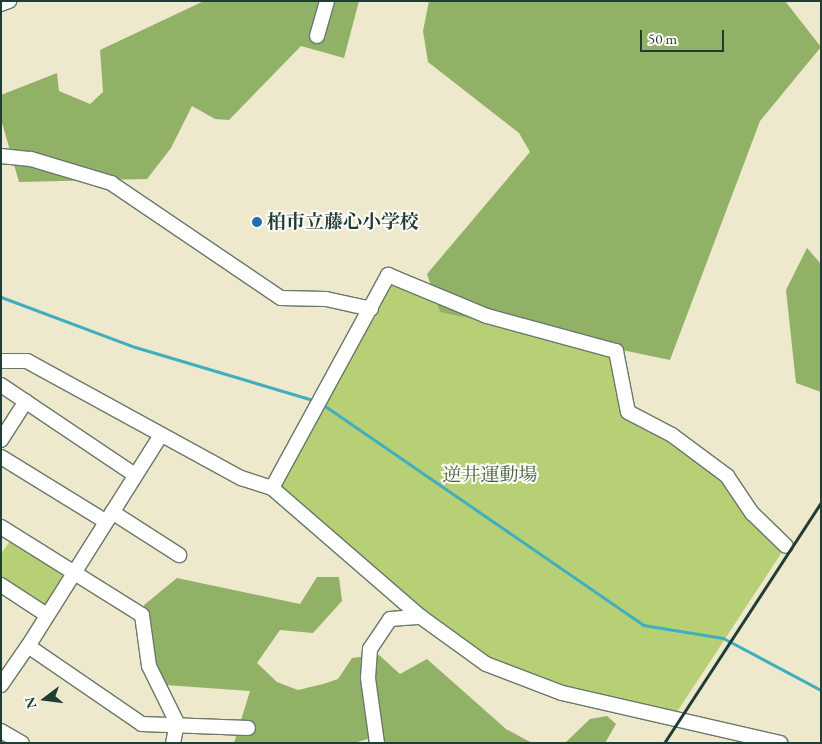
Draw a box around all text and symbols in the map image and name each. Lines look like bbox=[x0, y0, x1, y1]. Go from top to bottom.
scale bar bbox=[642, 20, 726, 52]
text: 50 m bbox=[648, 29, 677, 48]
place label: 柏市立藤心小学校 bbox=[267, 211, 419, 233]
marker: 柏市立藤心小学校 bbox=[251, 216, 263, 228]
park label: 逆井運動場 bbox=[443, 464, 537, 486]
north arrow bbox=[20, 674, 70, 724]
text: N bbox=[20, 695, 41, 711]

